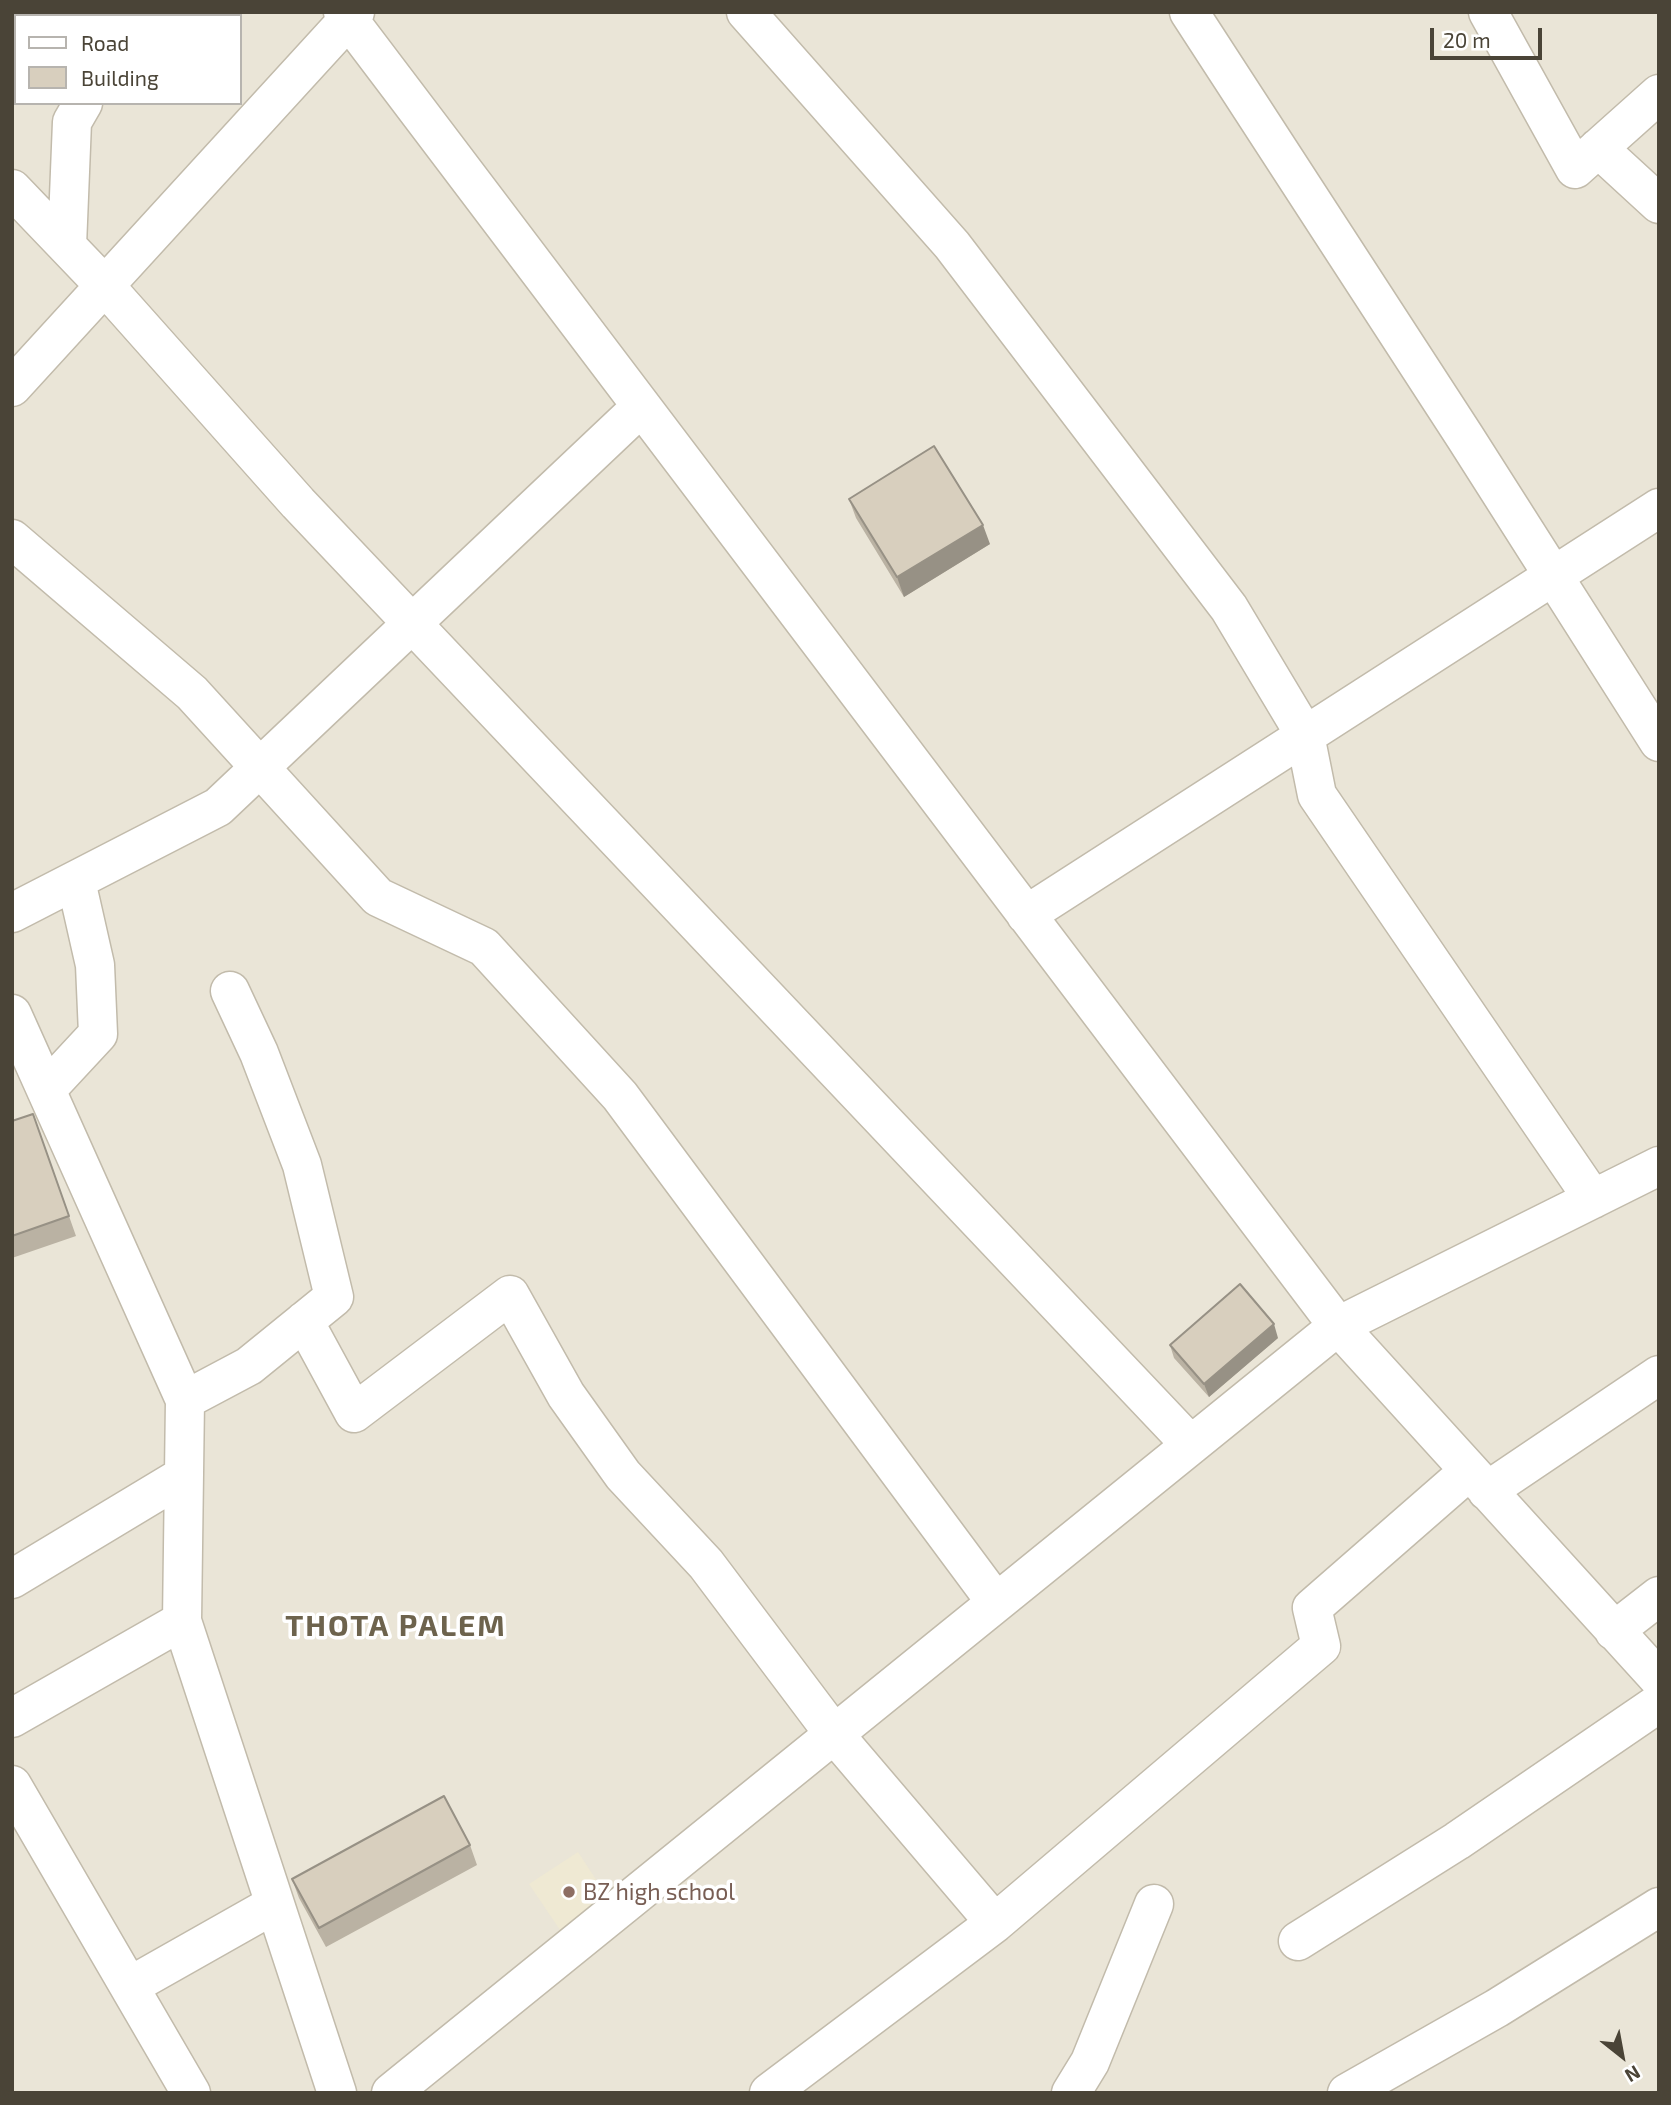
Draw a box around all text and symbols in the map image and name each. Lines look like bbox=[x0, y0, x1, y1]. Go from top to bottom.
legend bbox=[14, 14, 242, 105]
scale bar bbox=[1433, 14, 1545, 58]
text: 20 m bbox=[1443, 27, 1491, 52]
text: Road bbox=[81, 30, 129, 55]
text: Building bbox=[81, 65, 159, 90]
district label: THOTA PALEM bbox=[287, 1608, 505, 1644]
place label: BZ high school bbox=[583, 1878, 735, 1906]
marker: BZ high school bbox=[561, 1884, 577, 1900]
north arrow bbox=[1587, 2021, 1657, 2091]
text: N bbox=[1621, 2061, 1645, 2088]

